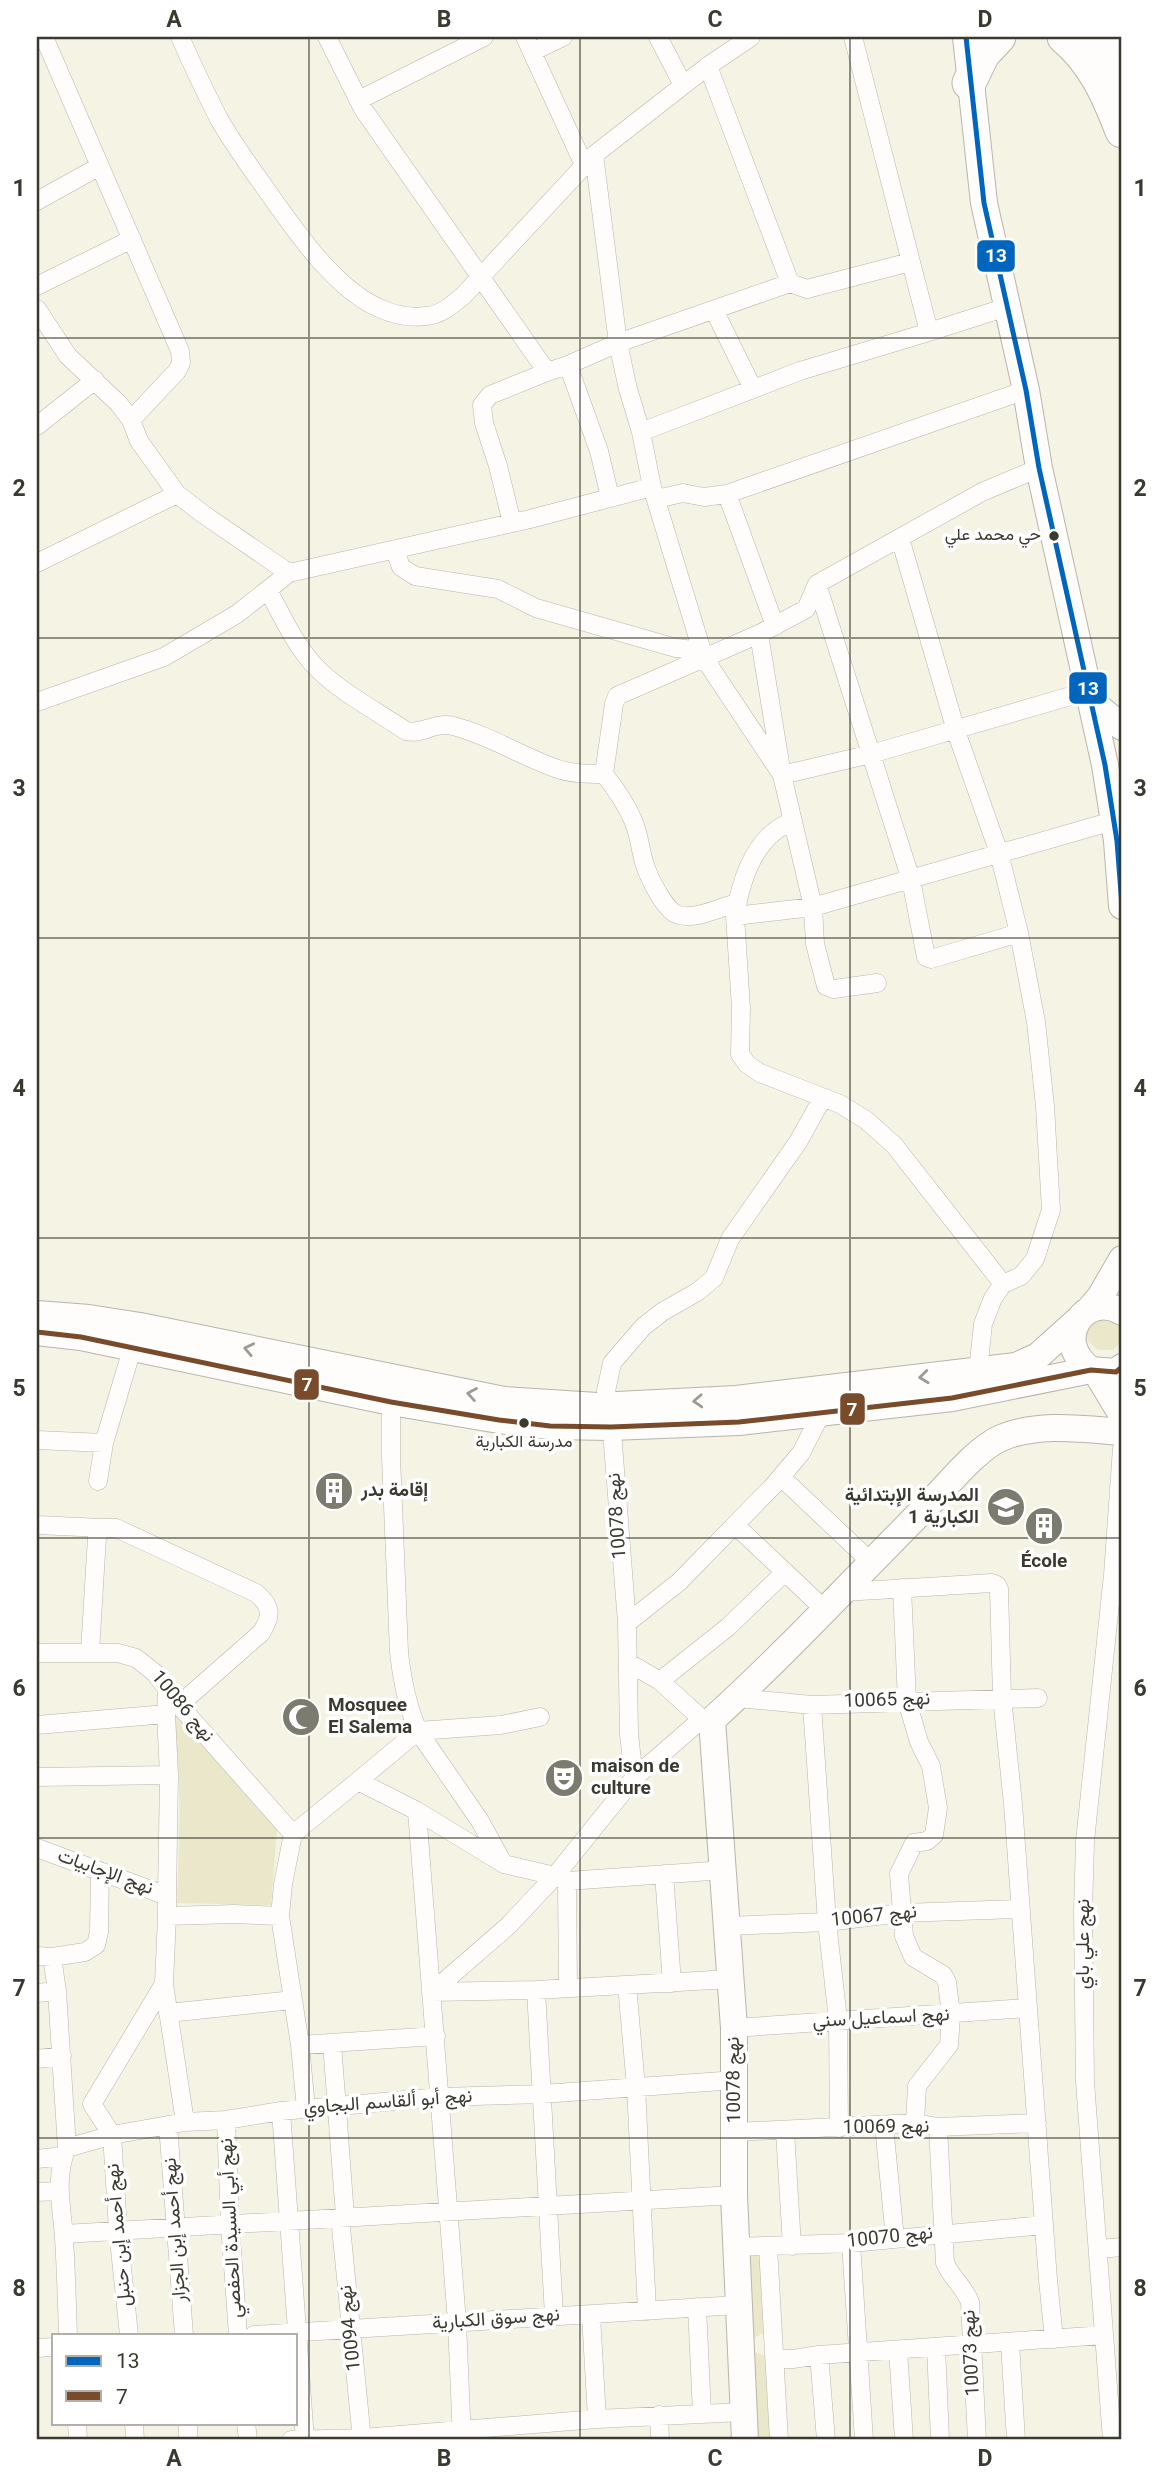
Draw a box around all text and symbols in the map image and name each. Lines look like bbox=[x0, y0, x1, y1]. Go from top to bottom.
text: A bbox=[166, 3, 182, 39]
text: B bbox=[437, 3, 451, 39]
text: C bbox=[707, 3, 723, 39]
text: D bbox=[978, 3, 992, 39]
text: 1 bbox=[12, 172, 26, 208]
text: 1 bbox=[1133, 172, 1147, 208]
line badge: 13 bbox=[976, 239, 1016, 273]
text: 13 bbox=[985, 243, 1007, 272]
text: 2 bbox=[12, 472, 26, 508]
text: 2 bbox=[1133, 472, 1147, 508]
place label: حي محمد علي bbox=[945, 523, 1041, 549]
marker: حي محمد علي bbox=[1047, 529, 1061, 543]
line badge: 13 bbox=[1068, 671, 1108, 705]
text: 13 bbox=[1077, 676, 1099, 705]
text: 3 bbox=[12, 772, 26, 808]
text: 3 bbox=[1133, 772, 1147, 808]
text: 4 bbox=[12, 1072, 26, 1108]
text: 4 bbox=[1133, 1072, 1147, 1108]
one-way arrow bbox=[243, 1342, 255, 1357]
line badge: 7 bbox=[293, 1368, 320, 1401]
one-way arrow bbox=[919, 1370, 930, 1385]
text: 5 bbox=[12, 1372, 26, 1408]
text: 7 bbox=[302, 1372, 313, 1401]
text: 5 bbox=[1133, 1372, 1147, 1408]
one-way arrow bbox=[466, 1387, 478, 1402]
line badge: 7 bbox=[839, 1392, 866, 1426]
one-way arrow bbox=[692, 1393, 703, 1408]
text: 7 bbox=[847, 1397, 858, 1426]
marker: مدرسة الكبارية bbox=[517, 1416, 531, 1430]
place label: مدرسة الكبارية bbox=[475, 1430, 573, 1456]
building icon: إقامة بدر bbox=[313, 1470, 355, 1512]
street label: نهج 10078 bbox=[601, 1472, 635, 1560]
place label: إقامة بدر bbox=[360, 1477, 428, 1506]
place label: المدرسة الإبتدائية الكبارية 1 bbox=[845, 1482, 979, 1533]
school or university icon: المدرسة الإبتدائية الكبارية 1 bbox=[985, 1486, 1027, 1528]
building icon: École bbox=[1023, 1505, 1065, 1547]
place label: École bbox=[1021, 1548, 1067, 1577]
street label: نهج 10086 bbox=[143, 1665, 221, 1749]
text: 6 bbox=[12, 1672, 26, 1708]
text: 6 bbox=[1133, 1672, 1147, 1708]
street label: نهج 10065 bbox=[843, 1685, 931, 1717]
place label: Mosquee El Salema bbox=[328, 1692, 412, 1743]
mosque icon: Mosquee El Salema bbox=[280, 1696, 322, 1738]
place label: maison de culture bbox=[591, 1753, 680, 1804]
theatre icon: maison de culture bbox=[543, 1757, 585, 1799]
street label: نهج الإجابيات bbox=[53, 1842, 157, 1904]
street label: نهج 10067 bbox=[829, 1898, 919, 1936]
street label: نهج علي باي bbox=[1070, 1899, 1099, 1989]
text: 7 bbox=[12, 1972, 26, 2008]
text: 7 bbox=[1133, 1972, 1147, 2008]
street label: نهج اسماعيل سني bbox=[812, 2001, 950, 2037]
street label: نهج 10078 bbox=[720, 2037, 750, 2123]
street label: نهج أبو ألقاسم البجاوي bbox=[303, 2083, 473, 2123]
street label: نهج 10069 bbox=[843, 2113, 929, 2143]
street label: نهج أبي السيدة الحفصي bbox=[213, 2137, 251, 2319]
street label: نهج أحمد إبن الجزار bbox=[156, 2157, 196, 2304]
street label: نهج أحمد إبن حنبل bbox=[99, 2162, 141, 2308]
street label: نهج 10070 bbox=[845, 2219, 935, 2257]
text: 8 bbox=[12, 2272, 26, 2308]
text: 8 bbox=[1133, 2272, 1147, 2308]
street label: نهج 10094 bbox=[332, 2283, 370, 2373]
street label: نهج سوق الكبارية bbox=[431, 2301, 561, 2339]
street label: نهج 10073 bbox=[955, 2309, 989, 2397]
legend bbox=[52, 2334, 298, 2424]
text: 13 bbox=[116, 2346, 140, 2379]
text: 7 bbox=[116, 2382, 128, 2415]
text: A bbox=[166, 2442, 182, 2477]
text: B bbox=[437, 2442, 451, 2477]
text: C bbox=[707, 2442, 723, 2477]
text: D bbox=[978, 2442, 992, 2477]

